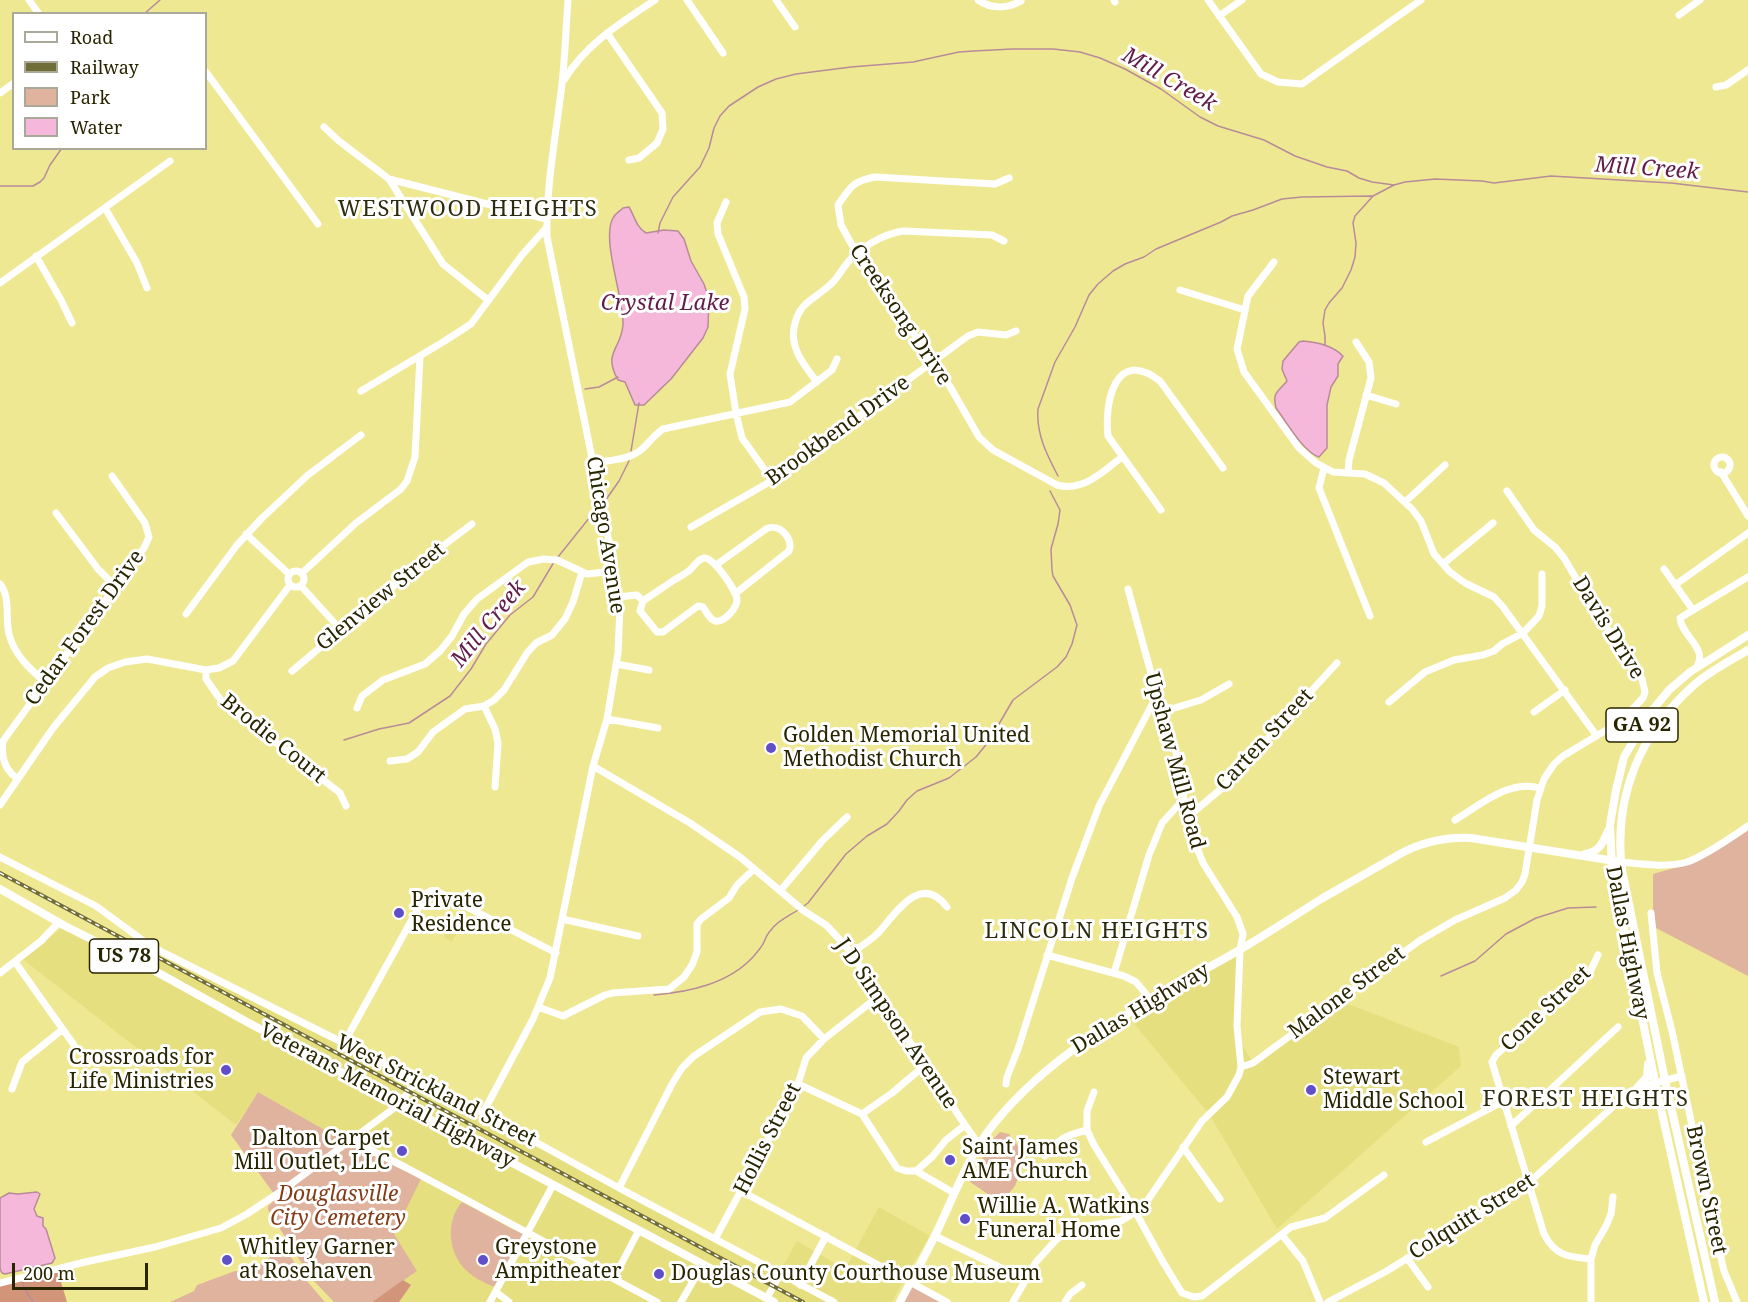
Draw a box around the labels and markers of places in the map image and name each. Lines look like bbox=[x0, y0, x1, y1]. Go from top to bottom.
place label: Golden Memorial United Methodist Church bbox=[783, 723, 1030, 773]
marker: Golden Memorial United Methodist Church bbox=[764, 741, 778, 755]
place label: Private Residence bbox=[411, 888, 511, 938]
marker: Private Residence bbox=[392, 906, 406, 920]
place label: Crossroads for Life Ministries bbox=[69, 1045, 214, 1095]
marker: Crossroads for Life Ministries bbox=[219, 1063, 233, 1077]
place label: Stewart Middle School bbox=[1323, 1065, 1464, 1115]
marker: Stewart Middle School bbox=[1304, 1083, 1318, 1097]
place label: Dalton Carpet Mill Outlet, LLC bbox=[234, 1126, 390, 1176]
place label: Saint James AME Church bbox=[962, 1135, 1088, 1185]
marker: Dalton Carpet Mill Outlet, LLC bbox=[395, 1144, 409, 1158]
marker: Saint James AME Church bbox=[943, 1153, 957, 1167]
place label: Willie A. Watkins Funeral Home bbox=[977, 1194, 1149, 1244]
marker: Willie A. Watkins Funeral Home bbox=[958, 1212, 972, 1226]
place label: Whitley Garner at Rosehaven bbox=[239, 1235, 395, 1285]
place label: Greystone Ampitheater bbox=[495, 1235, 622, 1285]
marker: Whitley Garner at Rosehaven bbox=[220, 1253, 234, 1267]
marker: Greystone Ampitheater bbox=[476, 1253, 490, 1267]
place label: Douglas County Courthouse Museum bbox=[671, 1261, 1040, 1287]
marker: Douglas County Courthouse Museum bbox=[652, 1267, 666, 1281]

